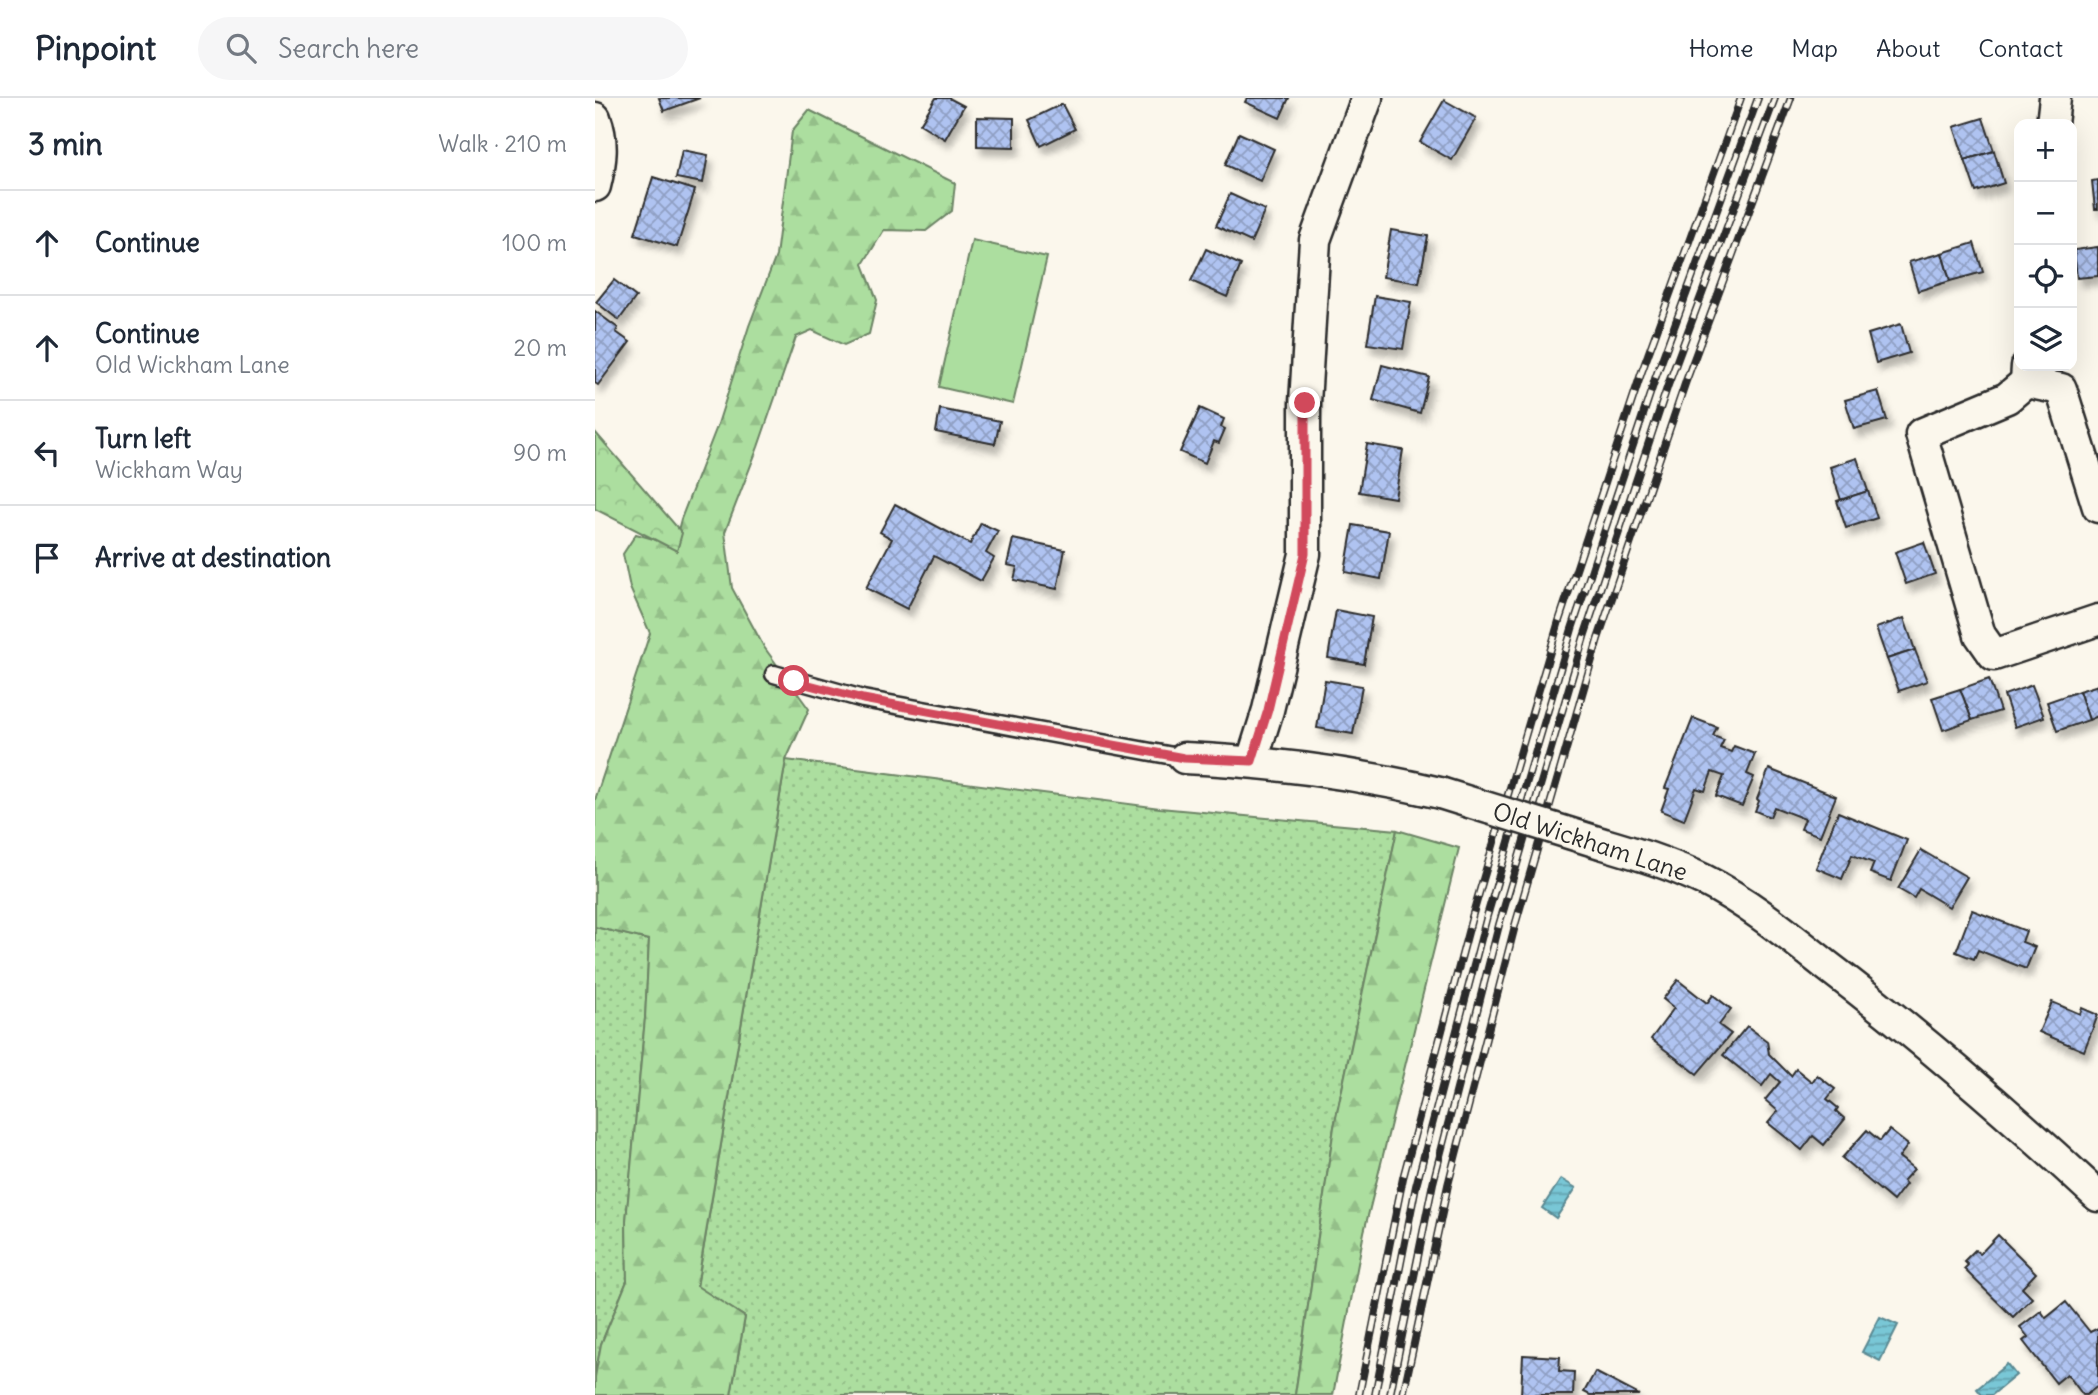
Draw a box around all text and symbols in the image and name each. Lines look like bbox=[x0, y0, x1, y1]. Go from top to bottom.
search box bbox=[198, 17, 688, 80]
text: Pinpoint bbox=[35, 27, 156, 69]
icon: search bbox=[222, 29, 260, 67]
text: Search here bbox=[278, 32, 419, 65]
text: Home bbox=[1689, 33, 1753, 63]
text: Map bbox=[1791, 33, 1838, 63]
text: About bbox=[1876, 33, 1940, 63]
text: Contact bbox=[1978, 33, 2063, 63]
map controls bbox=[2014, 119, 2077, 371]
button: + bbox=[2014, 119, 2077, 182]
text: 3 min bbox=[28, 125, 103, 163]
text: Walk · 210 m bbox=[438, 129, 567, 158]
button: − bbox=[2014, 182, 2077, 245]
icon: ahead bbox=[28, 224, 66, 262]
text: Continue bbox=[95, 226, 200, 259]
text: 100 m bbox=[502, 228, 567, 257]
button: locate bbox=[2014, 245, 2077, 308]
button: layers bbox=[2014, 308, 2077, 371]
text: Continue bbox=[95, 317, 200, 350]
icon: ahead bbox=[28, 329, 66, 367]
text: 20 m bbox=[514, 333, 567, 362]
text: Old Wickham Lane bbox=[95, 350, 290, 379]
route end bbox=[1289, 387, 1320, 418]
text: Turn left bbox=[95, 422, 191, 455]
icon: left bbox=[28, 434, 66, 472]
text: 90 m bbox=[513, 438, 567, 467]
text: Wickham Way bbox=[95, 455, 243, 484]
icon: arrive bbox=[28, 539, 66, 577]
text: Arrive at destination bbox=[95, 541, 331, 574]
route start bbox=[778, 665, 809, 696]
street label: Old Wickham Lane bbox=[1489, 795, 1692, 887]

